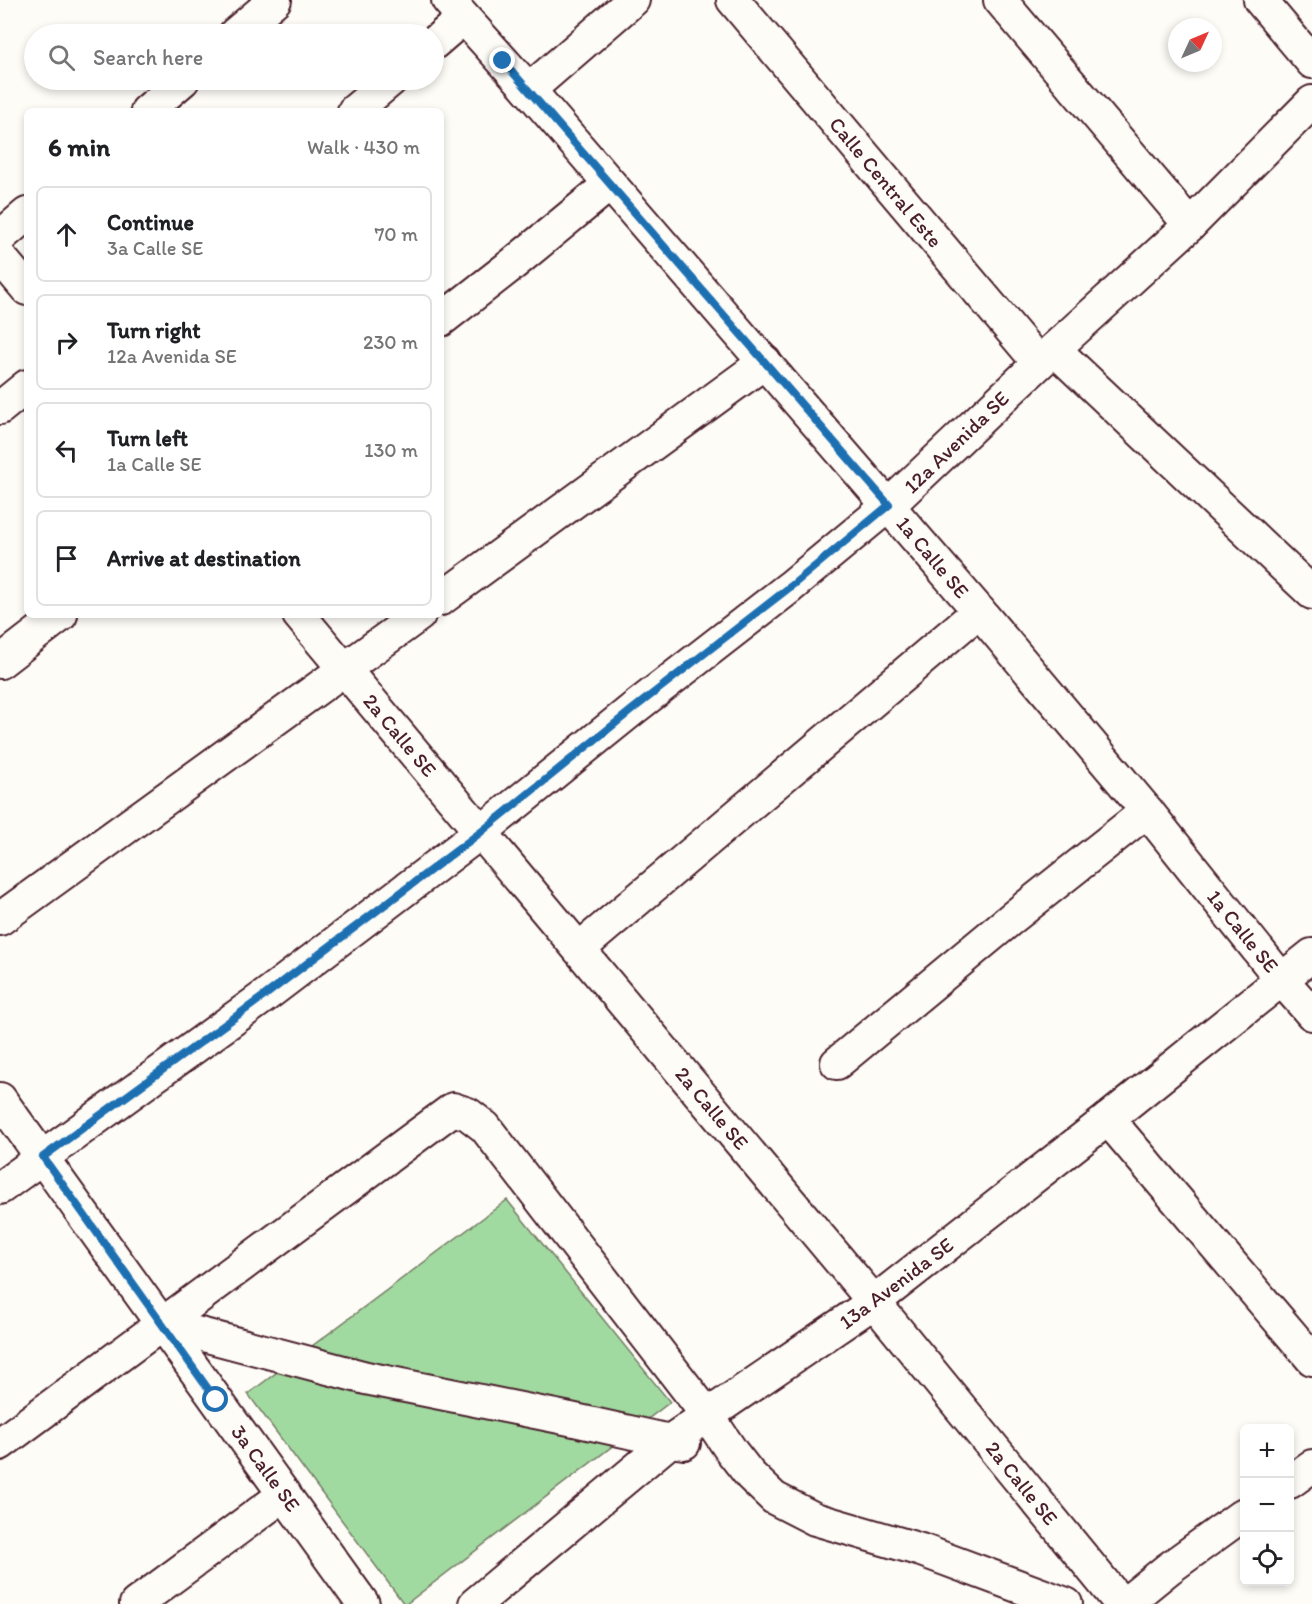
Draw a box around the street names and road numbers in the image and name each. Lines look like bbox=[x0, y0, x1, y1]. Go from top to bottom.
street label: Calle Central Este bbox=[824, 112, 948, 252]
street label: 12a Avenida SE bbox=[898, 386, 1014, 498]
street label: 1a Calle SE bbox=[891, 511, 975, 603]
street label: 2a Calle SE bbox=[358, 688, 442, 782]
street label: 1a Calle SE bbox=[1202, 885, 1284, 977]
street label: 2a Calle SE bbox=[670, 1061, 754, 1155]
street label: 13a Avenida SE bbox=[834, 1232, 958, 1334]
street label: 3a Calle SE bbox=[226, 1420, 306, 1516]
street label: 2a Calle SE bbox=[981, 1436, 1063, 1530]

